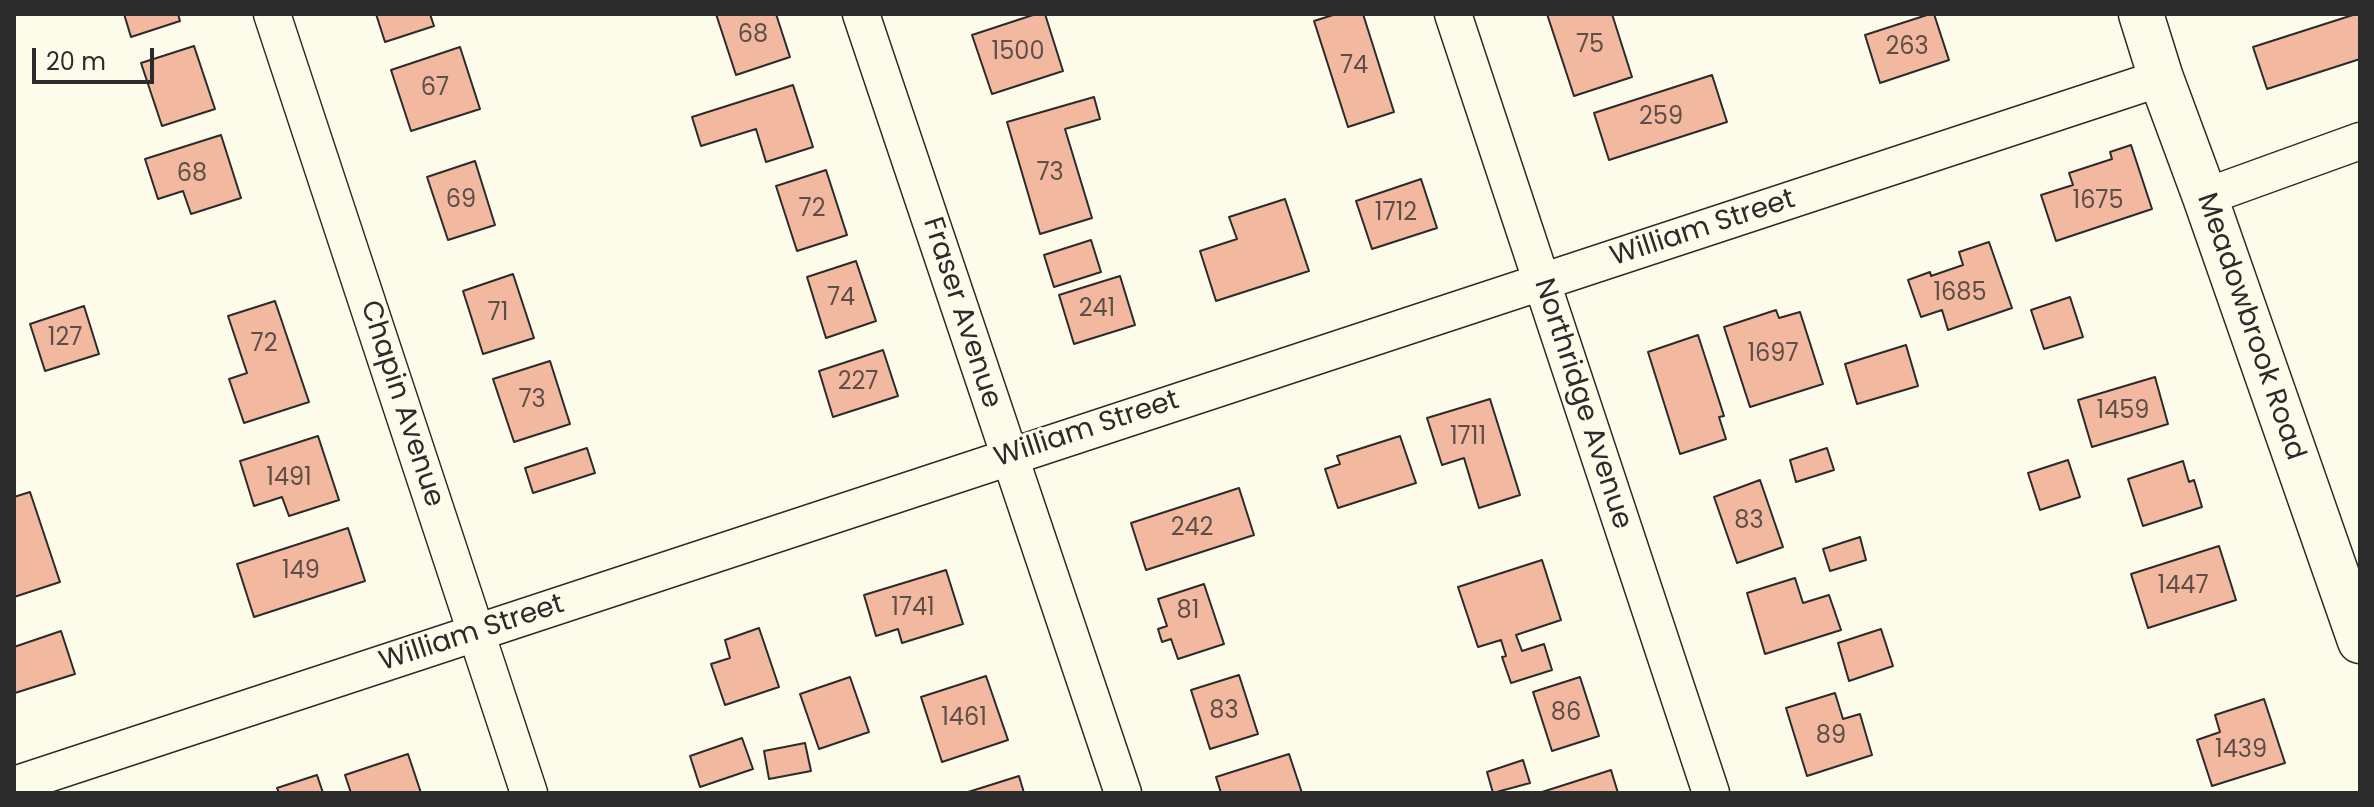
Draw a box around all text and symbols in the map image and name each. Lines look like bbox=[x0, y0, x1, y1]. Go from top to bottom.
house number: 68 bbox=[738, 22, 768, 50]
scale bar bbox=[36, 32, 158, 82]
house number: 75 bbox=[1576, 32, 1604, 60]
house number: 263 bbox=[1885, 34, 1929, 62]
house number: 1500 bbox=[992, 39, 1044, 67]
text: 20 m bbox=[46, 45, 106, 78]
house number: 74 bbox=[1340, 53, 1368, 81]
house number: 67 bbox=[421, 75, 449, 103]
house number: 259 bbox=[1639, 104, 1683, 132]
house number: 73 bbox=[1036, 160, 1064, 188]
house number: 68 bbox=[177, 161, 207, 189]
street label: William Street bbox=[1606, 183, 1800, 275]
house number: 69 bbox=[446, 187, 476, 215]
house number: 1675 bbox=[2072, 188, 2124, 216]
street label: Meadowbrook Road bbox=[2189, 189, 2311, 465]
house number: 72 bbox=[799, 196, 825, 224]
house number: 1712 bbox=[1375, 200, 1417, 228]
street label: Fraser Avenue bbox=[914, 213, 1008, 413]
street label: Northridge Avenue bbox=[1526, 275, 1638, 533]
house number: 1685 bbox=[1933, 280, 1987, 308]
house number: 74 bbox=[827, 285, 855, 313]
house number: 241 bbox=[1079, 296, 1115, 324]
street label: Chapin Avenue bbox=[352, 297, 450, 511]
house number: 71 bbox=[488, 300, 508, 328]
house number: 127 bbox=[48, 325, 82, 353]
house number: 72 bbox=[251, 331, 277, 359]
house number: 1697 bbox=[1747, 341, 1799, 369]
house number: 227 bbox=[838, 369, 878, 397]
street label: William Street bbox=[990, 384, 1184, 476]
house number: 73 bbox=[518, 387, 546, 415]
house number: 1459 bbox=[2097, 398, 2149, 426]
house number: 1711 bbox=[1450, 424, 1486, 452]
house number: 1491 bbox=[266, 465, 312, 493]
house number: 83 bbox=[1734, 508, 1764, 536]
house number: 242 bbox=[1171, 515, 1213, 543]
house number: 149 bbox=[282, 558, 320, 586]
house number: 1447 bbox=[2158, 573, 2208, 601]
street label: William Street bbox=[375, 588, 569, 680]
house number: 1741 bbox=[891, 595, 935, 623]
house number: 81 bbox=[1177, 598, 1199, 626]
house number: 83 bbox=[1209, 698, 1239, 726]
house number: 86 bbox=[1551, 700, 1581, 728]
house number: 1461 bbox=[941, 705, 987, 733]
house number: 89 bbox=[1816, 723, 1846, 751]
house number: 1439 bbox=[2215, 737, 2267, 765]

